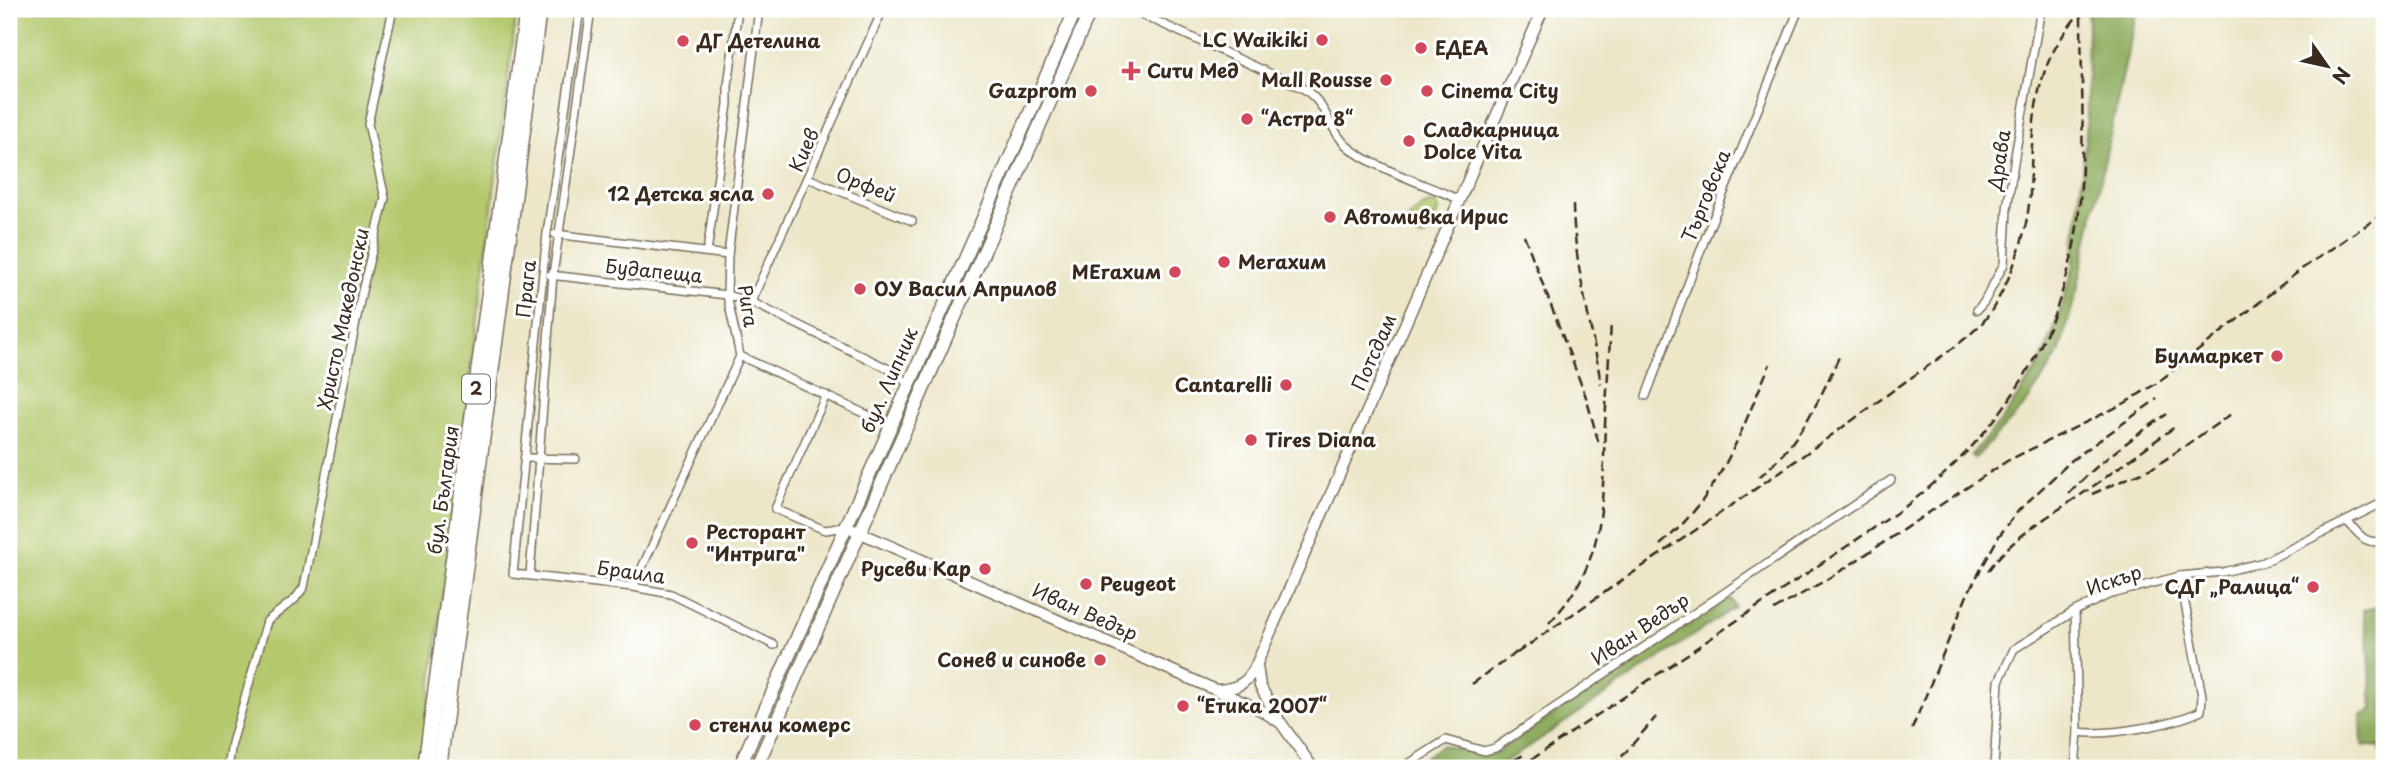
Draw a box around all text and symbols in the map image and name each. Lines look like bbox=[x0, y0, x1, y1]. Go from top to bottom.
place label: LC Waikiki bbox=[1202, 25, 1308, 53]
place label: ДГ Детелина bbox=[696, 26, 821, 54]
marker: LC Waikiki bbox=[1314, 32, 1330, 48]
north arrow bbox=[2292, 32, 2362, 102]
marker: ДГ Детелина bbox=[675, 33, 691, 49]
place label: ЕДЕА bbox=[1435, 33, 1488, 61]
marker: ЕДЕА bbox=[1413, 40, 1429, 56]
place label: Сити Мед bbox=[1147, 56, 1239, 84]
marker: Сити Мед bbox=[1121, 61, 1141, 81]
text: N bbox=[2326, 62, 2358, 90]
place label: Mall Rousse bbox=[1261, 65, 1372, 93]
marker: Mall Rousse bbox=[1378, 72, 1394, 88]
place label: Gazprom bbox=[988, 76, 1077, 104]
place label: Cinema City bbox=[1441, 76, 1558, 104]
marker: Gazprom bbox=[1083, 83, 1099, 99]
marker: Cinema City bbox=[1419, 83, 1435, 99]
place label: “Астра 8“ bbox=[1261, 104, 1353, 132]
marker: “Астра 8“ bbox=[1239, 111, 1255, 127]
place label: Сладкарница Dolce Vita bbox=[1423, 115, 1559, 165]
street label: Киев bbox=[781, 123, 825, 176]
street label: Драва bbox=[1979, 127, 2017, 193]
marker: Сладкарница Dolce Vita bbox=[1401, 133, 1417, 149]
street label: Търговска bbox=[1674, 145, 1736, 246]
street label: Орфей bbox=[832, 159, 901, 209]
place label: 12 Детска ясла bbox=[607, 179, 754, 207]
marker: 12 Детска ясла bbox=[760, 186, 776, 202]
place label: Автомивка Ирис bbox=[1344, 202, 1509, 230]
marker: Автомивка Ирис bbox=[1322, 209, 1338, 225]
street label: Христо Македонски bbox=[309, 225, 375, 412]
place label: Мегахим bbox=[1238, 247, 1326, 275]
street label: Будапеща bbox=[604, 251, 704, 289]
marker: Мегахим bbox=[1216, 254, 1232, 270]
place label: МЕгахим bbox=[1072, 257, 1161, 285]
street label: Прага bbox=[508, 259, 542, 319]
marker: МЕгахим bbox=[1167, 264, 1183, 280]
place label: ОУ Васил Априлов bbox=[874, 274, 1057, 302]
marker: ОУ Васил Априлов bbox=[852, 281, 868, 297]
street label: Рига bbox=[732, 283, 766, 329]
street label: Потсдам bbox=[1344, 309, 1403, 395]
street label: бул. Липник bbox=[852, 322, 924, 437]
place label: Булмаркет bbox=[2154, 341, 2264, 369]
marker: Булмаркет bbox=[2269, 348, 2285, 364]
place label: Cantarelli bbox=[1175, 370, 1272, 398]
road number: 2 bbox=[462, 374, 490, 404]
marker: Cantarelli bbox=[1278, 377, 1294, 393]
street label: бул. България bbox=[419, 424, 465, 556]
place label: Tires Diana bbox=[1265, 425, 1376, 453]
marker: Tires Diana bbox=[1243, 432, 1259, 448]
place label: Ресторант "Интрига" bbox=[706, 517, 806, 567]
marker: Ресторант "Интрига" bbox=[684, 535, 700, 551]
street label: Браила bbox=[595, 552, 667, 590]
place label: Русеви Кар bbox=[861, 554, 971, 582]
street label: Искър bbox=[2082, 557, 2145, 601]
marker: Русеви Кар bbox=[977, 561, 993, 577]
place label: Peugeot bbox=[1100, 569, 1176, 597]
place label: СДГ „Ралица“ bbox=[2165, 572, 2299, 600]
street label: Иван Ведър bbox=[1028, 575, 1143, 647]
marker: Peugeot bbox=[1078, 576, 1094, 592]
marker: СДГ „Ралица“ bbox=[2305, 579, 2321, 595]
street label: Иван Ведър bbox=[1585, 585, 1694, 671]
place label: Сонев и синове bbox=[937, 645, 1086, 673]
marker: Сонев и синове bbox=[1092, 652, 1108, 668]
place label: “Етика 2007“ bbox=[1197, 691, 1327, 719]
marker: “Етика 2007“ bbox=[1175, 698, 1191, 714]
place label: стенли комерс bbox=[709, 710, 851, 738]
marker: стенли комерс bbox=[687, 717, 703, 733]

